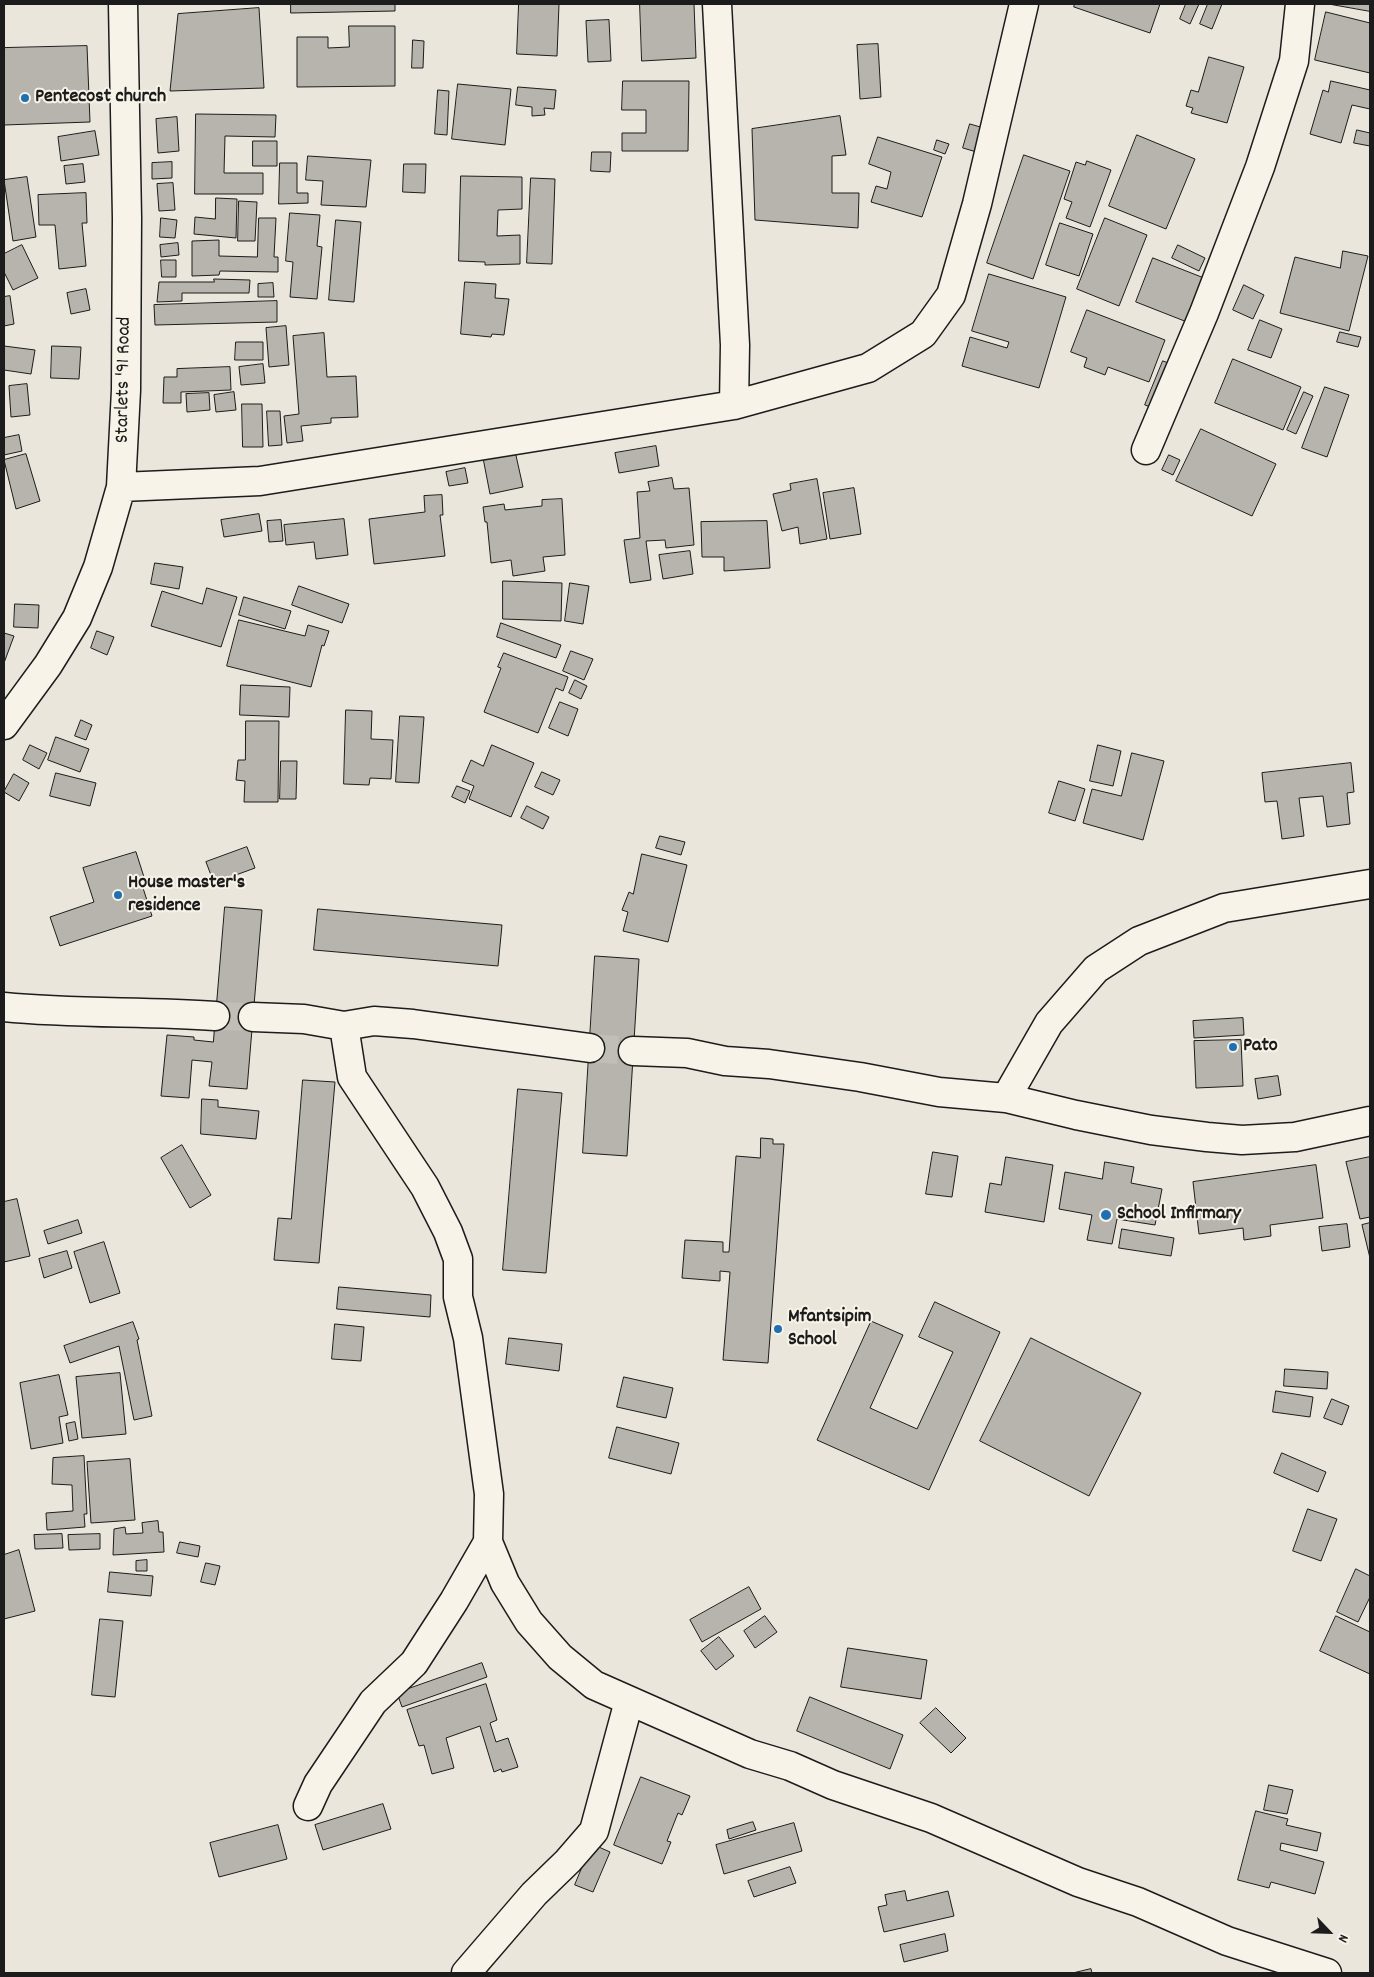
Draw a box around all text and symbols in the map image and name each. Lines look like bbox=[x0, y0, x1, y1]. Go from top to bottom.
place label: Pentecost church bbox=[35, 86, 166, 110]
marker: Pentecost church bbox=[19, 92, 31, 104]
street label: Starlets '91 Road bbox=[112, 317, 138, 443]
place label: House master's residence bbox=[128, 872, 245, 919]
marker: House master's residence bbox=[112, 889, 124, 901]
place label: Pato bbox=[1243, 1035, 1278, 1059]
marker: Pato bbox=[1227, 1041, 1239, 1053]
place label: School Infirmary bbox=[1117, 1203, 1241, 1227]
marker: School Infirmary bbox=[1099, 1208, 1113, 1222]
place label: Mfantsipim School bbox=[788, 1306, 871, 1353]
marker: Mfantsipim School bbox=[772, 1323, 784, 1335]
north arrow bbox=[1304, 1907, 1354, 1957]
text: N bbox=[1332, 1931, 1353, 1945]

